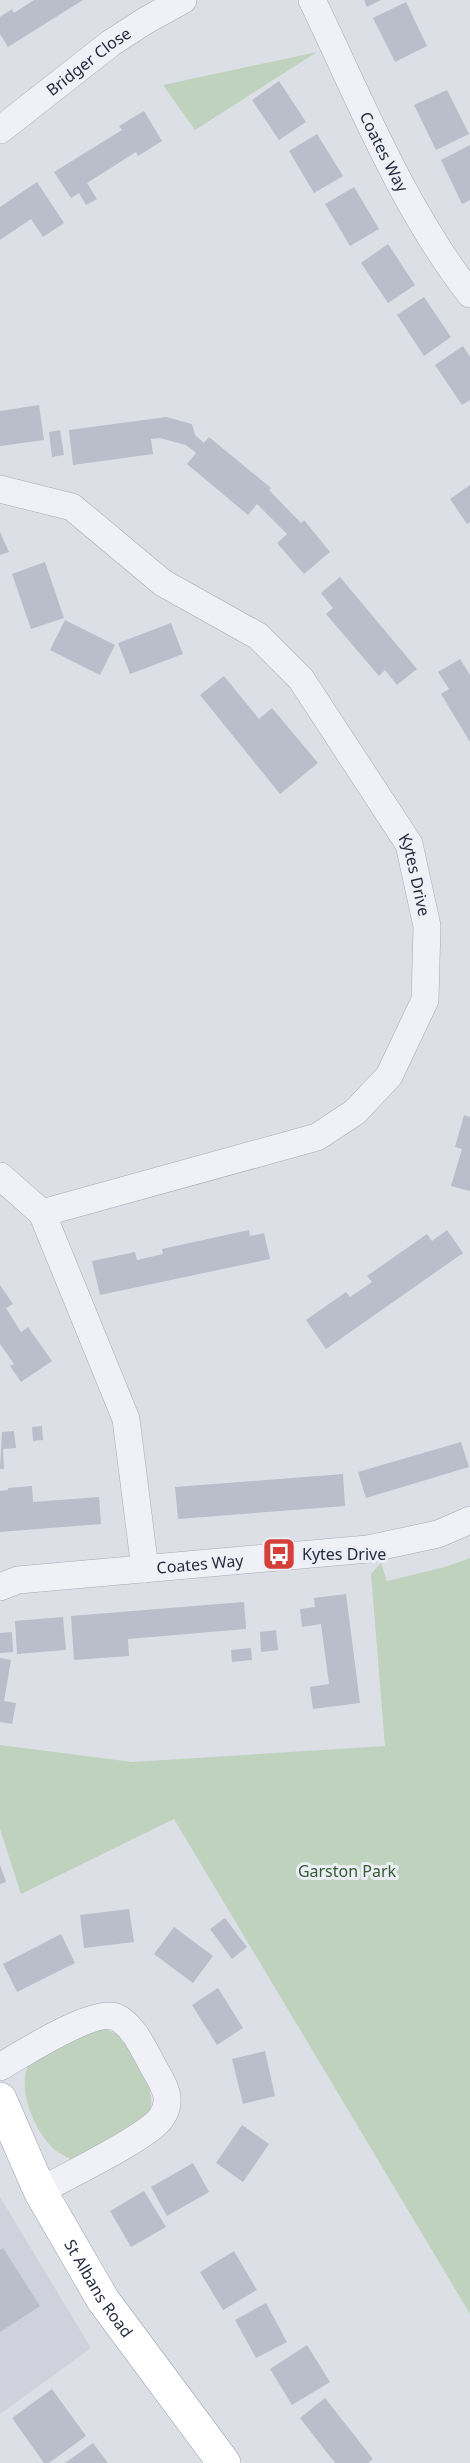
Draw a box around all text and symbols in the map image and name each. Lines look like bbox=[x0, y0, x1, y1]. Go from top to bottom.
street label: Bridger Close bbox=[41, 22, 135, 101]
street label: Coates Way bbox=[355, 108, 414, 197]
street label: Kytes Drive bbox=[394, 829, 436, 918]
bus stop icon: Kytes Drive bbox=[261, 1536, 297, 1572]
place label: Kytes Drive bbox=[302, 1543, 386, 1565]
street label: Coates Way bbox=[156, 1549, 245, 1579]
park label: Garston Park bbox=[298, 1860, 397, 1882]
street label: St Albans Road bbox=[59, 2235, 138, 2342]

